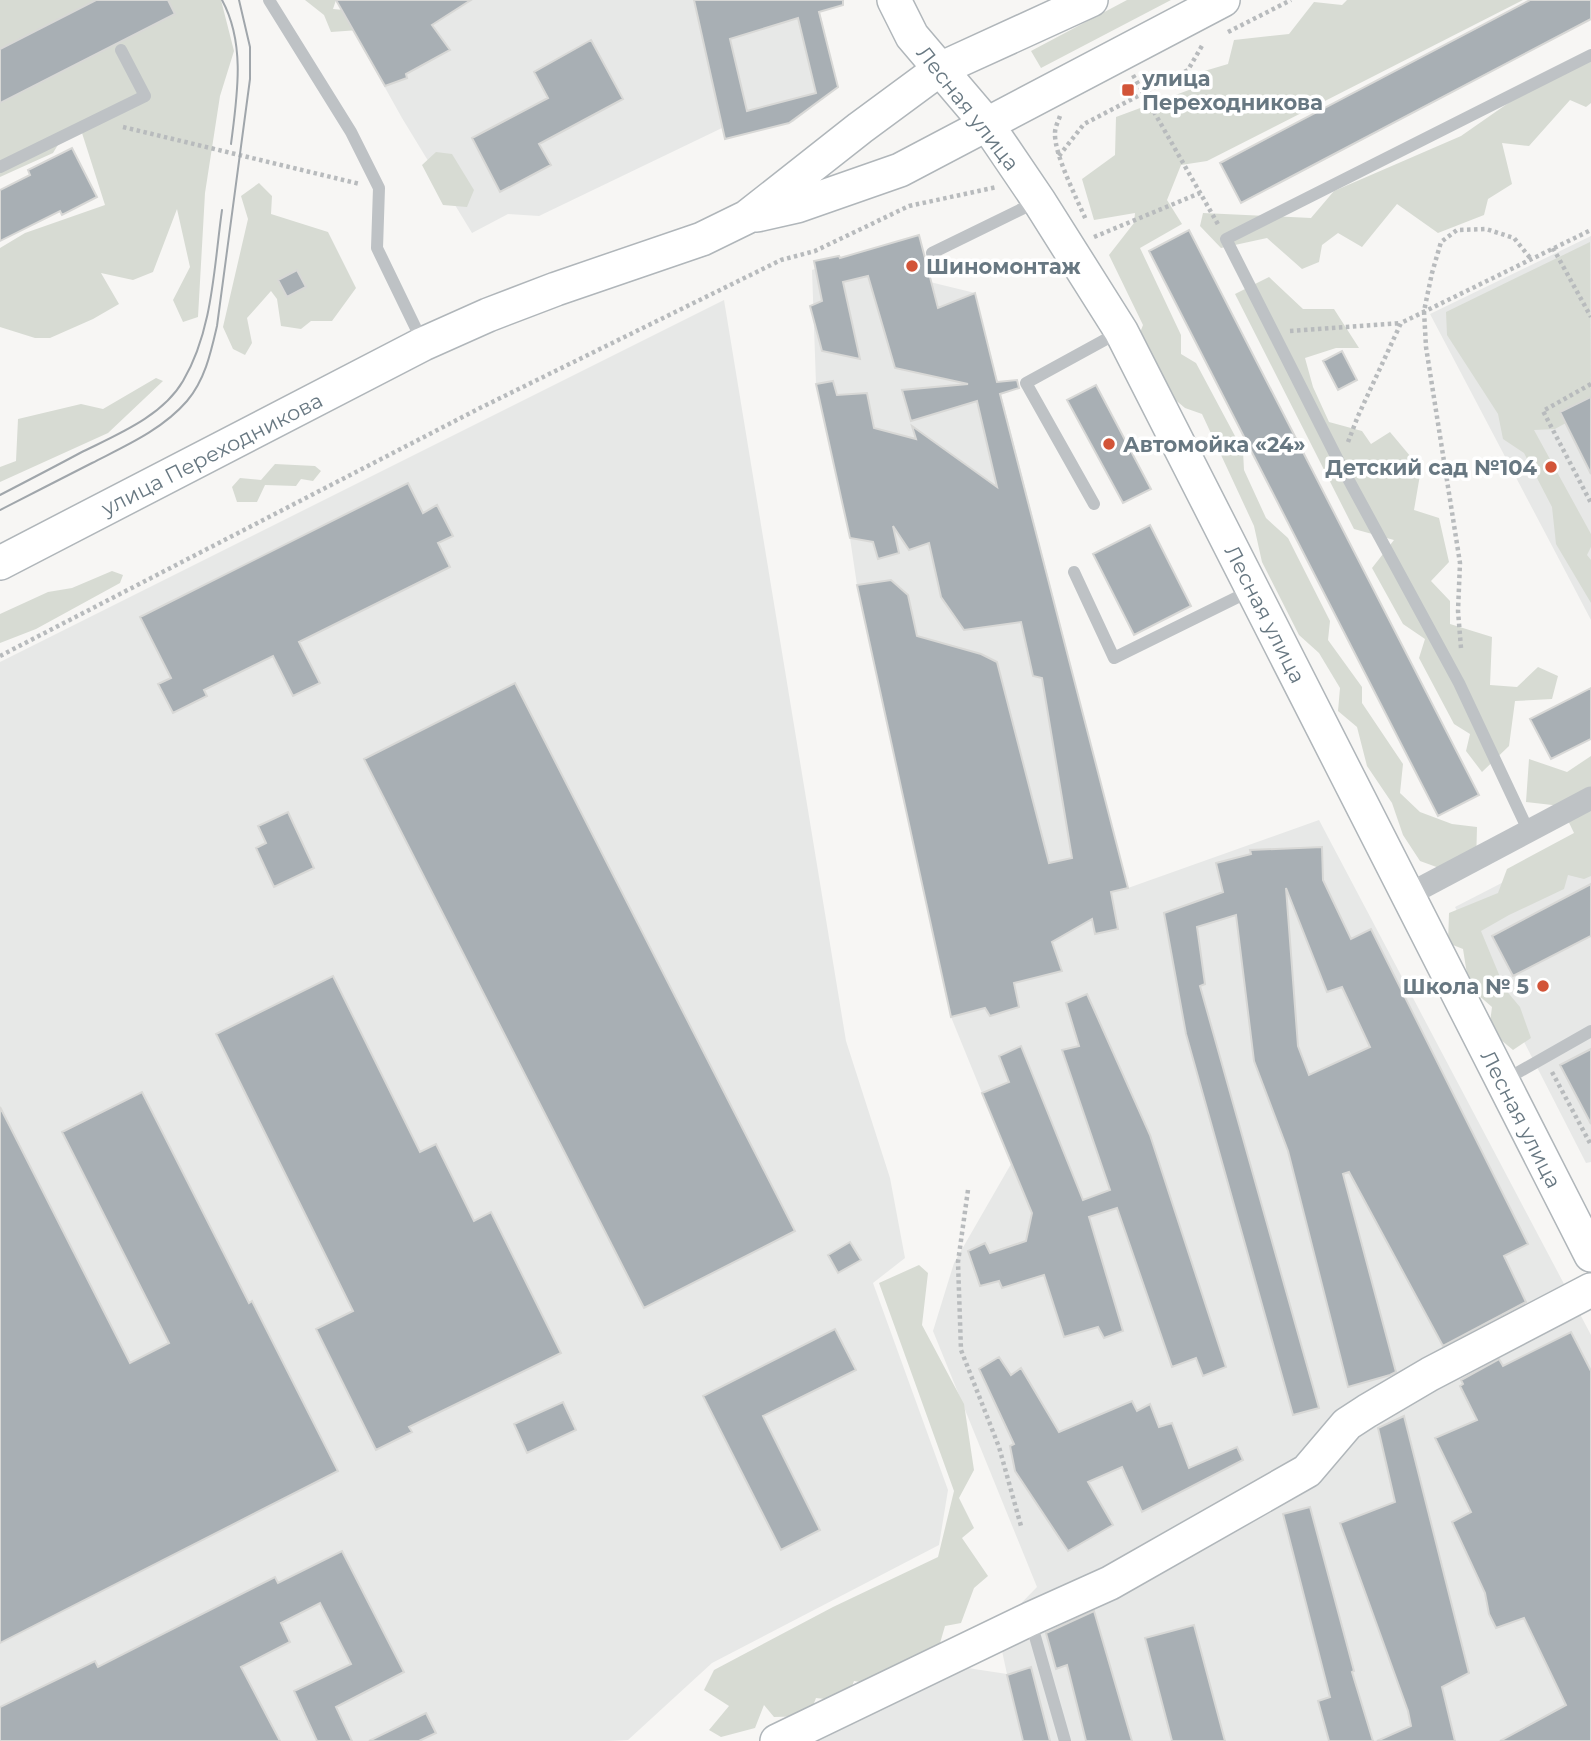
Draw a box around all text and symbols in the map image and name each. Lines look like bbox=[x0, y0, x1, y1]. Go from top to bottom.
street label: Лесная улица bbox=[912, 41, 1024, 175]
place label: улица Переходникова bbox=[1141, 66, 1323, 115]
marker: улица Переходникова bbox=[1120, 82, 1136, 98]
place label: Шиномонтаж bbox=[926, 254, 1082, 279]
marker: Шиномонтаж bbox=[904, 258, 920, 274]
street label: улица Переходникова bbox=[96, 387, 327, 521]
place label: Автомойка «24» bbox=[1123, 432, 1306, 457]
marker: Автомойка «24» bbox=[1101, 436, 1117, 452]
place label: Детский сад №104 bbox=[1325, 455, 1538, 480]
marker: Детский сад №104 bbox=[1543, 459, 1559, 475]
street label: Лесная улица bbox=[1219, 541, 1311, 687]
place label: Школа № 5 bbox=[1403, 974, 1529, 999]
marker: Школа № 5 bbox=[1535, 978, 1551, 994]
street label: Лесная улица bbox=[1475, 1046, 1567, 1192]

